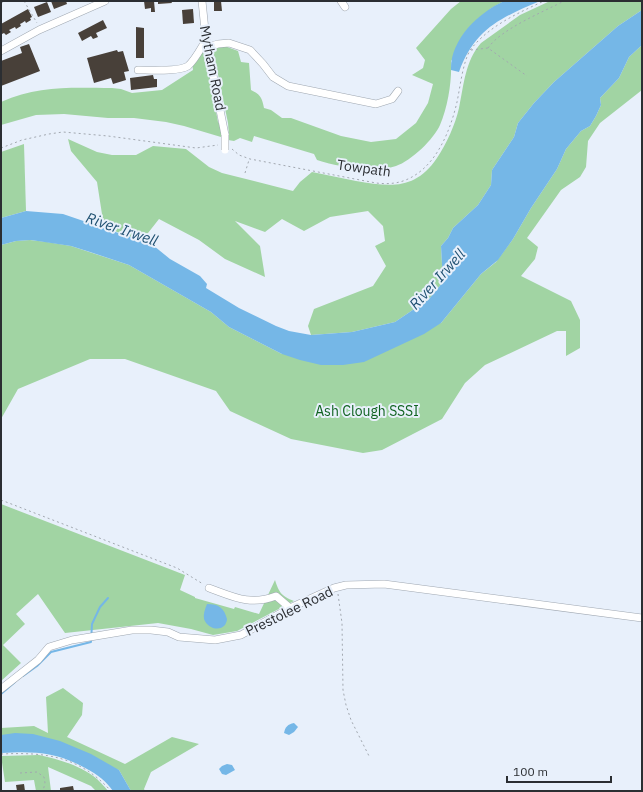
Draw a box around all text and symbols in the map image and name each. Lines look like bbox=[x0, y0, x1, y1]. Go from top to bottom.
street label: Mytham Road bbox=[196, 24, 230, 112]
street label: Towpath bbox=[336, 155, 392, 181]
water label: River Irwell bbox=[84, 208, 160, 250]
water label: River Irwell bbox=[405, 245, 469, 313]
park label: Ash Clough SSSI bbox=[315, 402, 419, 420]
street label: Prestolee Road bbox=[242, 582, 336, 640]
scale bar bbox=[507, 758, 611, 784]
text: 100 m bbox=[513, 764, 548, 779]

